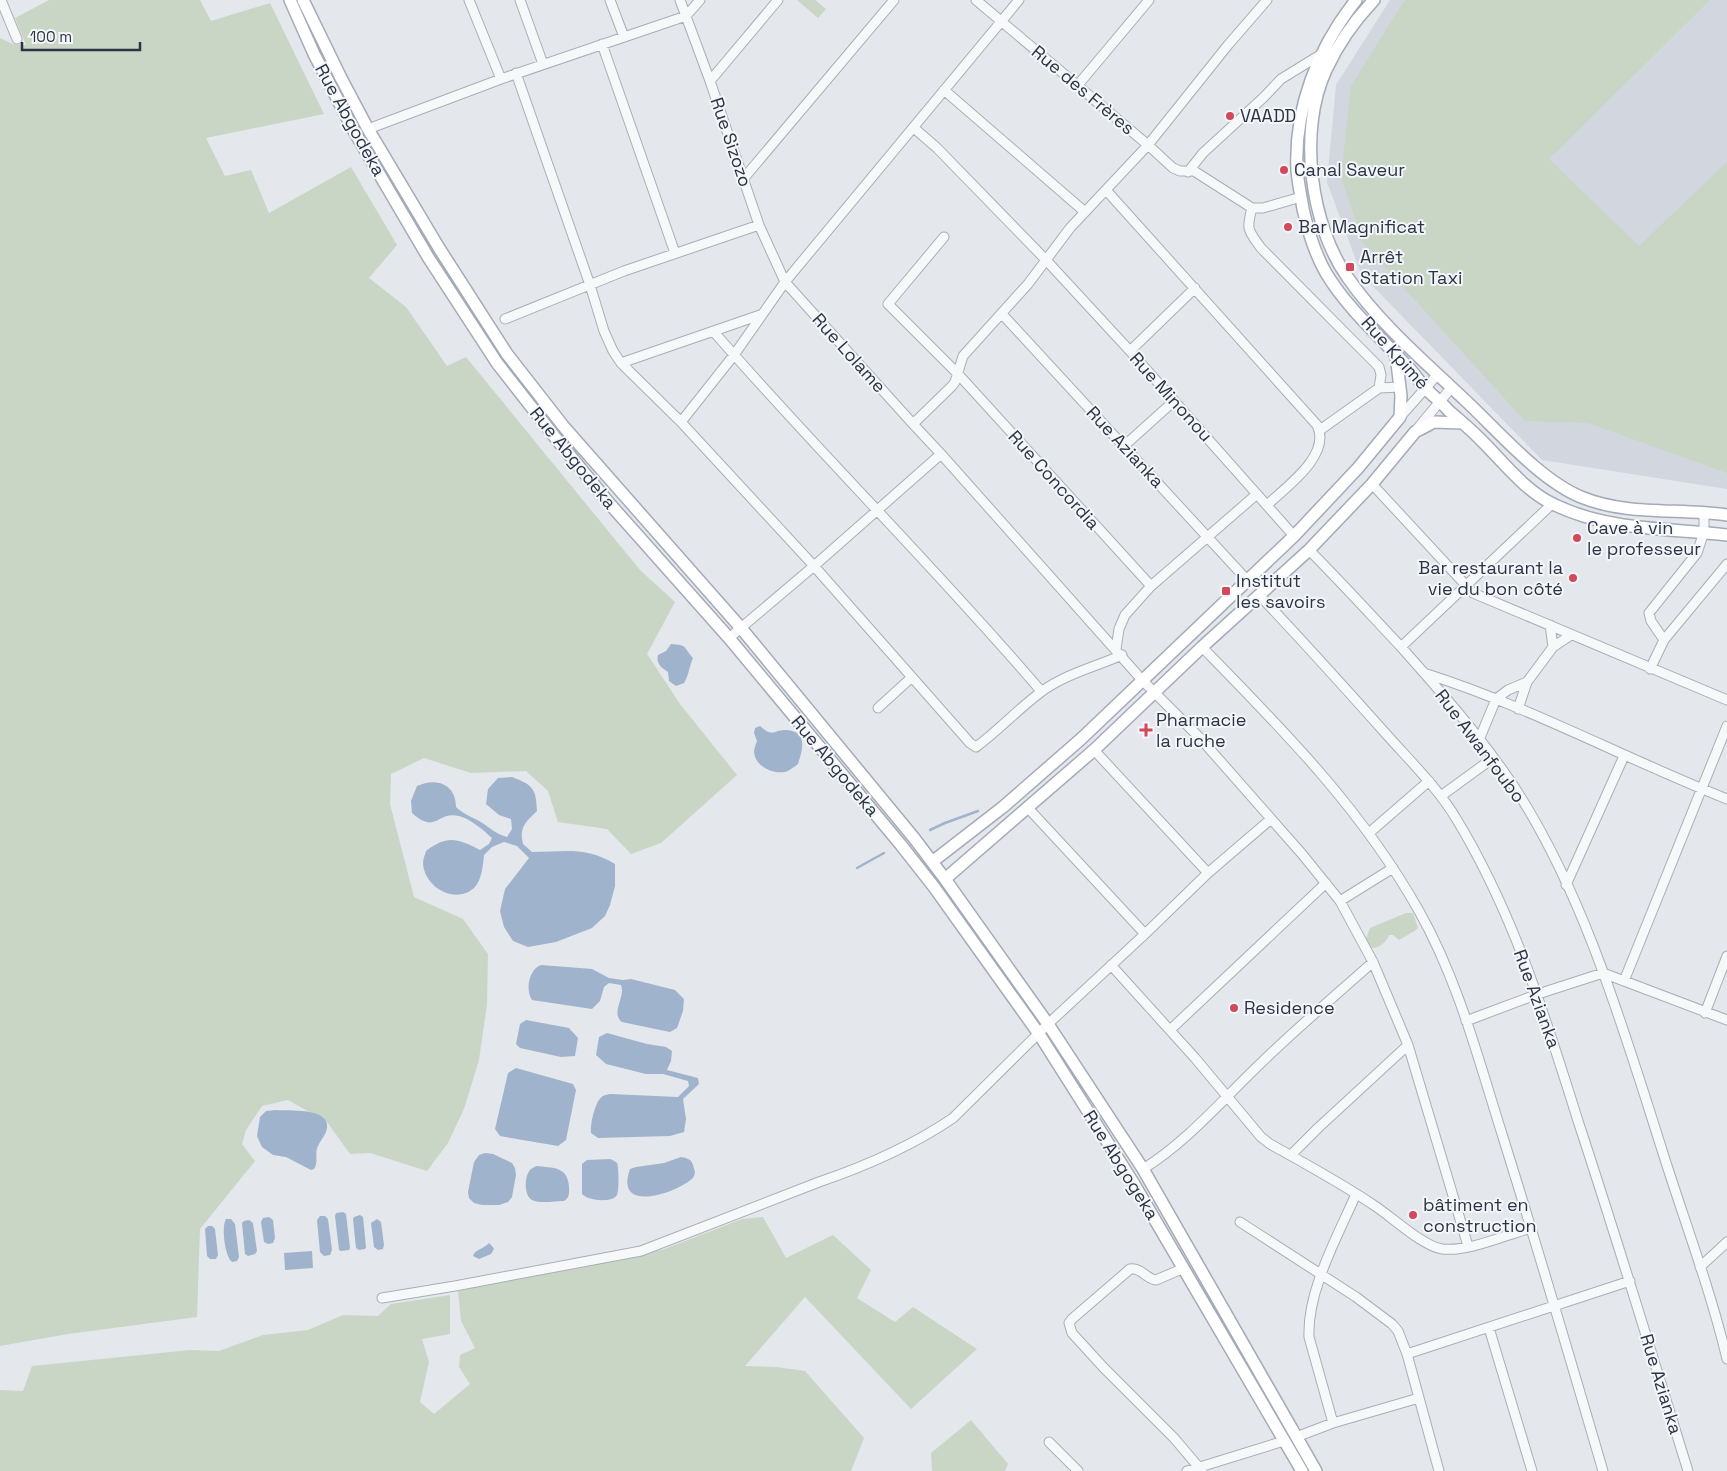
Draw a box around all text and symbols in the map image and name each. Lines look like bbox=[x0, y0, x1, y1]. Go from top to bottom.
scale bar bbox=[22, 20, 140, 52]
text: 100 m bbox=[30, 27, 72, 46]
street label: Rue des Frères bbox=[1027, 40, 1140, 139]
street label: Rue Abgodeka bbox=[310, 59, 391, 180]
street label: Rue Sizozo bbox=[705, 94, 757, 190]
place label: VAADD bbox=[1240, 104, 1296, 127]
marker: VAADD bbox=[1224, 110, 1236, 122]
place label: Canal Saveur bbox=[1294, 158, 1405, 181]
marker: Canal Saveur bbox=[1278, 164, 1290, 176]
place label: Bar Magnificat bbox=[1298, 215, 1425, 238]
marker: Bar Magnificat bbox=[1282, 221, 1294, 233]
place label: Arrêt Station Taxi bbox=[1360, 245, 1463, 289]
marker: Arrêt Station Taxi bbox=[1344, 261, 1356, 273]
street label: Rue Lolame bbox=[808, 308, 891, 397]
street label: Rue Kpimé bbox=[1356, 311, 1434, 394]
street label: Rue Minonou bbox=[1125, 347, 1218, 446]
street label: Rue Azianka bbox=[1082, 401, 1169, 492]
street label: Rue Abgodeka bbox=[525, 402, 622, 514]
street label: Rue Concordia bbox=[1004, 425, 1105, 534]
place label: Cave à vin le professeur bbox=[1587, 516, 1701, 560]
marker: Cave à vin le professeur bbox=[1571, 532, 1583, 544]
place label: Bar restaurant la vie du bon côté bbox=[1418, 556, 1563, 600]
place label: Institut les savoirs bbox=[1236, 569, 1325, 613]
marker: Bar restaurant la vie du bon côté bbox=[1567, 572, 1579, 584]
marker: Institut les savoirs bbox=[1220, 585, 1232, 597]
street label: Rue Awanfoubo bbox=[1430, 684, 1531, 807]
place label: Pharmacie la ruche bbox=[1156, 708, 1246, 752]
street label: Rue Abgodeka bbox=[786, 710, 884, 821]
marker: Pharmacie la ruche bbox=[1140, 724, 1152, 736]
street label: Rue Azianka bbox=[1509, 946, 1566, 1052]
place label: Residence bbox=[1244, 996, 1335, 1019]
marker: Residence bbox=[1228, 1002, 1240, 1014]
street label: Rue Abgogeka bbox=[1079, 1106, 1164, 1224]
place label: bâtiment en construction bbox=[1423, 1193, 1537, 1237]
marker: bâtiment en construction bbox=[1407, 1209, 1419, 1221]
street label: Rue Azianka bbox=[1635, 1331, 1688, 1437]

